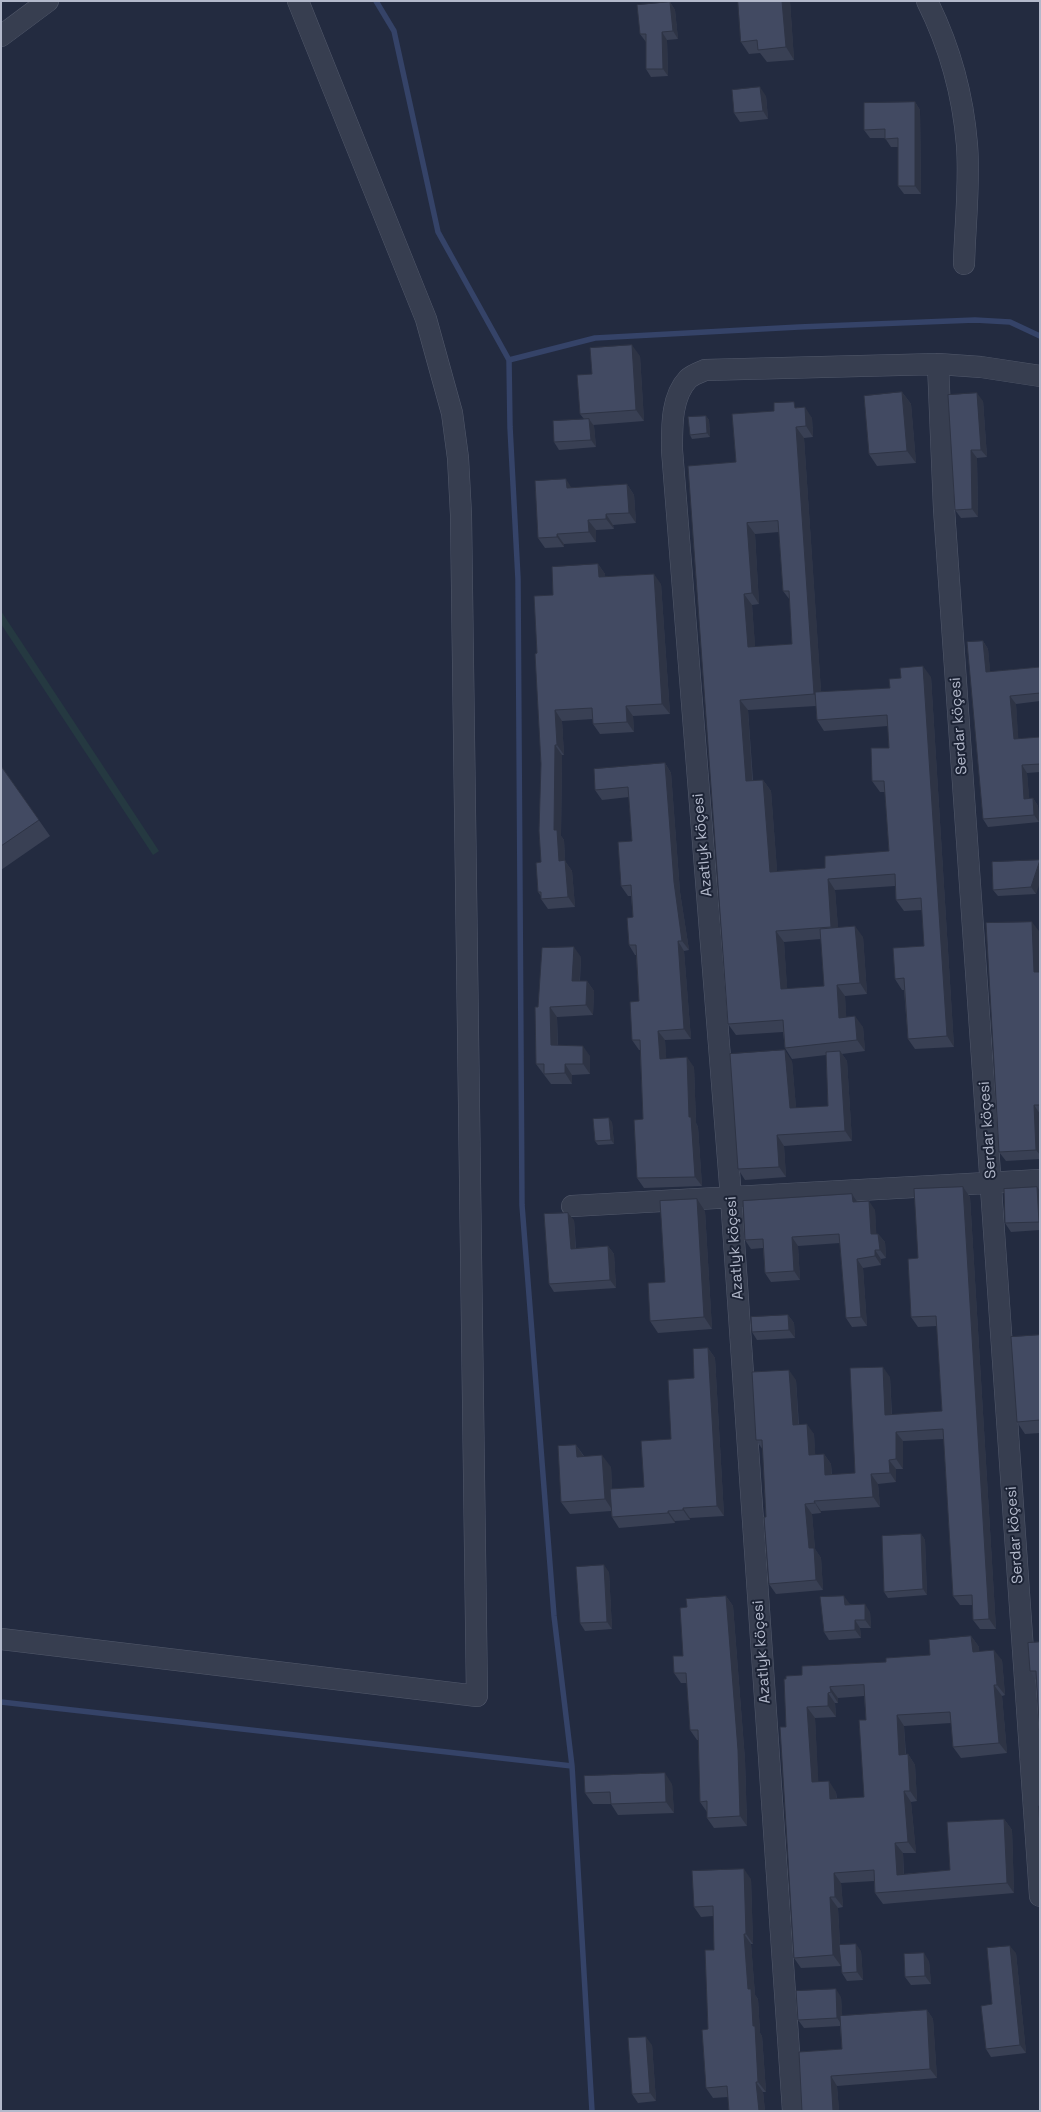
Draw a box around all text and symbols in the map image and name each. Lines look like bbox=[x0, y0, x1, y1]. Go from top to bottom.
street label: Serdar köçesi bbox=[947, 677, 971, 775]
street label: Azatlyk köçesi bbox=[690, 793, 716, 897]
street label: Serdar köçesi bbox=[976, 1081, 1000, 1179]
street label: Azatlyk köçesi bbox=[722, 1196, 748, 1300]
street label: Serdar köçesi bbox=[1003, 1486, 1027, 1584]
street label: Azatlyk köçesi bbox=[749, 1600, 775, 1704]

